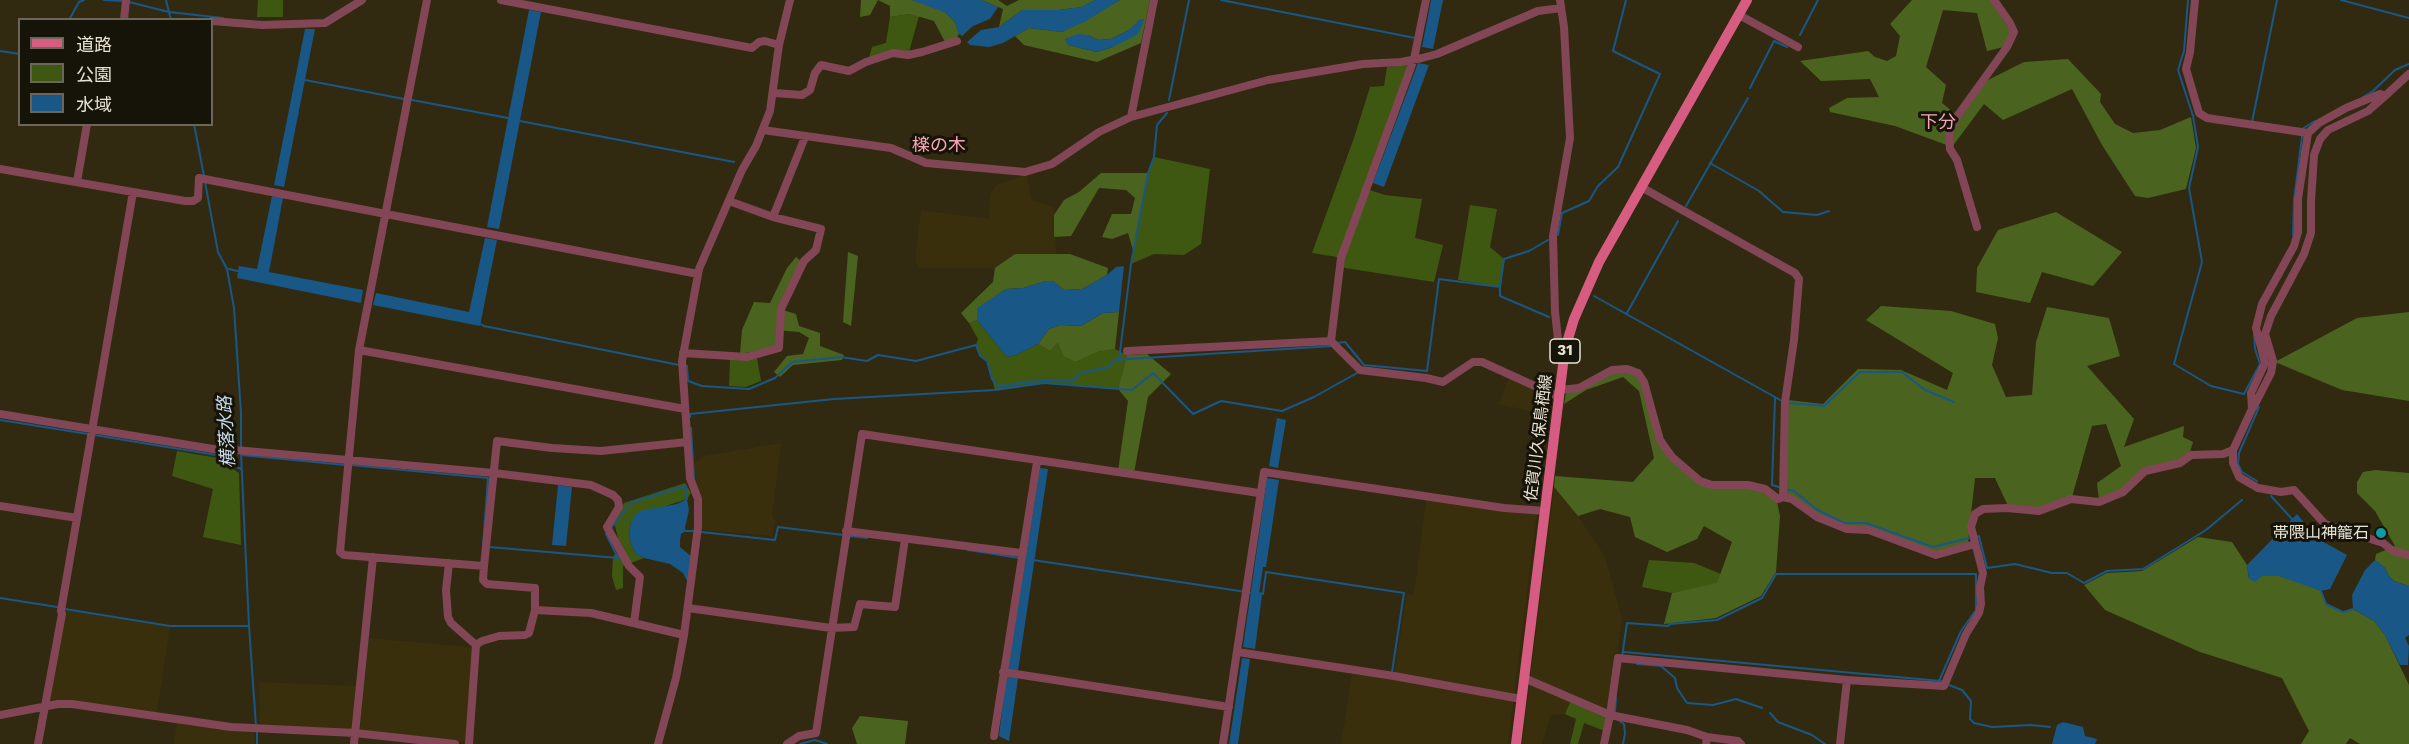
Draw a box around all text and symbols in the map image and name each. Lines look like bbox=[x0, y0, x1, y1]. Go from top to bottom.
legend bbox=[18, 18, 213, 126]
text: 道路 bbox=[76, 34, 112, 55]
text: 公園 bbox=[76, 64, 112, 85]
text: 水域 bbox=[76, 94, 112, 115]
district label: 下分 bbox=[1920, 112, 1956, 134]
district label: 檪の木 bbox=[912, 135, 966, 157]
road number: 31 bbox=[1550, 339, 1580, 363]
street label: 佐賀川久保鳥栖線 bbox=[1522, 373, 1556, 503]
water label: 横落水路 bbox=[214, 395, 240, 469]
place label: 帯隈山神籠石 bbox=[2273, 523, 2369, 543]
marker: 帯隈山神籠石 bbox=[2374, 526, 2388, 540]

